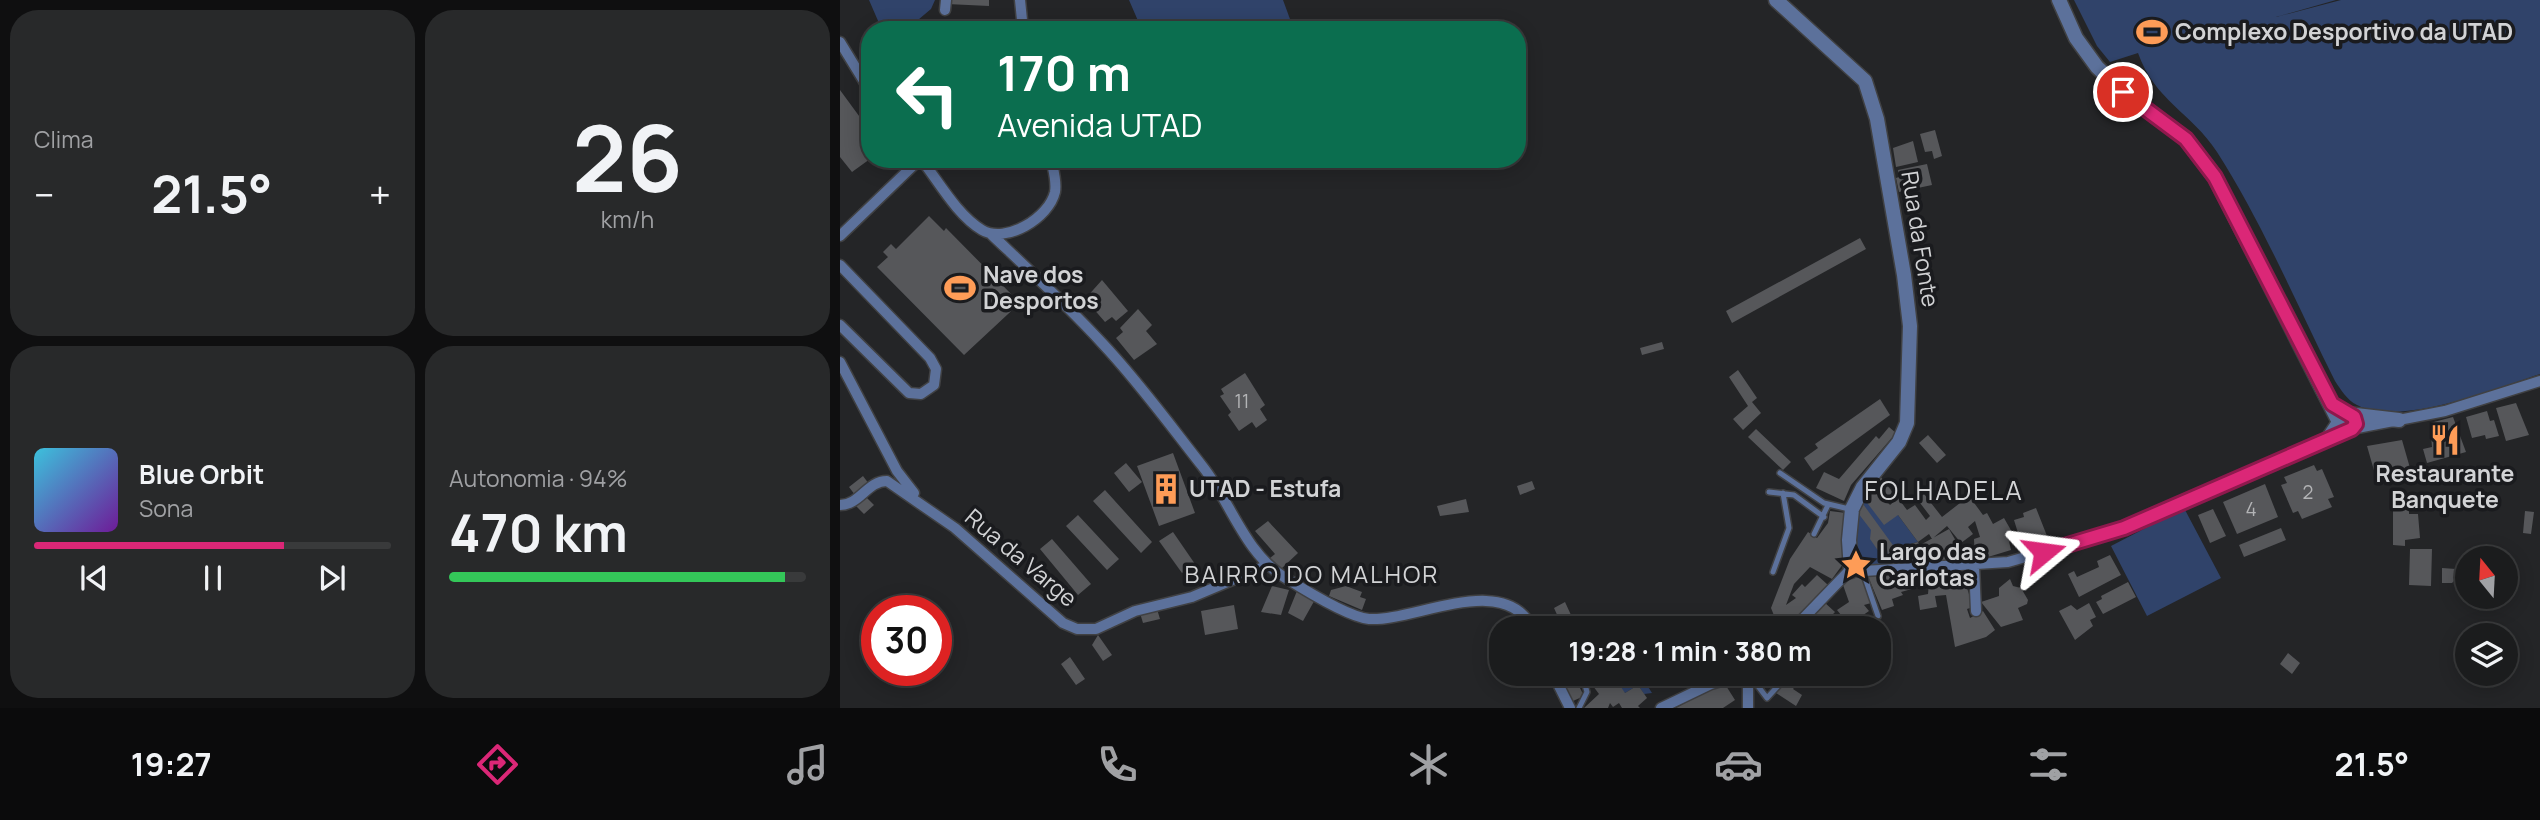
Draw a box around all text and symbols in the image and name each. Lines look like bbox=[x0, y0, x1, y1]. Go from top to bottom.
sports icon: Complexo Desportivo da UTAD bbox=[2135, 15, 2169, 49]
place label: Complexo Desportivo da UTAD bbox=[2175, 15, 2513, 47]
text: 170 m bbox=[997, 39, 1131, 106]
icon: left bbox=[882, 49, 973, 140]
pin bbox=[2093, 62, 2153, 122]
icon: arrive bbox=[2104, 73, 2142, 111]
text: 26 bbox=[572, 95, 683, 219]
text: Avenida UTAD bbox=[997, 103, 1202, 147]
text: Clima bbox=[34, 123, 93, 155]
text: 21.5° bbox=[151, 158, 272, 229]
text: − bbox=[34, 168, 55, 220]
text: + bbox=[369, 168, 391, 220]
street label: Rua da Fonte bbox=[1894, 169, 1948, 309]
text: km/h bbox=[601, 203, 654, 235]
place label: Nave dos Desportos bbox=[983, 258, 1099, 316]
sports icon: Nave dos Desportos bbox=[943, 271, 977, 305]
house number: 11 bbox=[1235, 388, 1249, 414]
restaurant icon: Restaurante Banquete bbox=[2428, 423, 2462, 457]
text: Blue Orbit bbox=[139, 456, 264, 492]
place label: Restaurante Banquete bbox=[2376, 457, 2515, 515]
text: Autonomia · 94% bbox=[449, 462, 627, 494]
building icon: UTAD - Estufa bbox=[1149, 472, 1183, 506]
place label: UTAD - Estufa bbox=[1189, 472, 1341, 504]
district label: FOLHADELA bbox=[1864, 472, 2024, 508]
house number: 2 bbox=[2303, 479, 2313, 505]
text: Sona bbox=[139, 492, 193, 524]
house number: 4 bbox=[2245, 496, 2257, 522]
text: 470 km bbox=[449, 497, 628, 568]
street label: Rua da Varge bbox=[959, 501, 1084, 614]
position arrow bbox=[2007, 515, 2081, 589]
place label: Largo das Carlotas bbox=[1879, 535, 1986, 593]
north arrow bbox=[2455, 546, 2518, 609]
map controls bbox=[2455, 546, 2518, 686]
place icon: Largo das Carlotas bbox=[1839, 548, 1873, 582]
district label: BAIRRO DO MALHOR bbox=[1185, 557, 1439, 590]
icon: previous bbox=[75, 559, 113, 597]
icon: pause bbox=[194, 559, 232, 597]
icon: next bbox=[313, 559, 351, 597]
speed limit sign: 30 bbox=[861, 595, 952, 686]
button: layers bbox=[2455, 623, 2518, 686]
text: 19:28 · 1 min · 380 m bbox=[1569, 633, 1811, 669]
icon: directions bbox=[473, 740, 522, 789]
icon: music bbox=[783, 740, 832, 789]
icon: phone bbox=[1093, 740, 1142, 789]
icon: climate bbox=[1404, 740, 1453, 789]
icon: car bbox=[1714, 740, 1763, 789]
icon: filters bbox=[2024, 740, 2073, 789]
text: 19:27 bbox=[131, 742, 212, 786]
text: 21.5° bbox=[2335, 742, 2409, 786]

